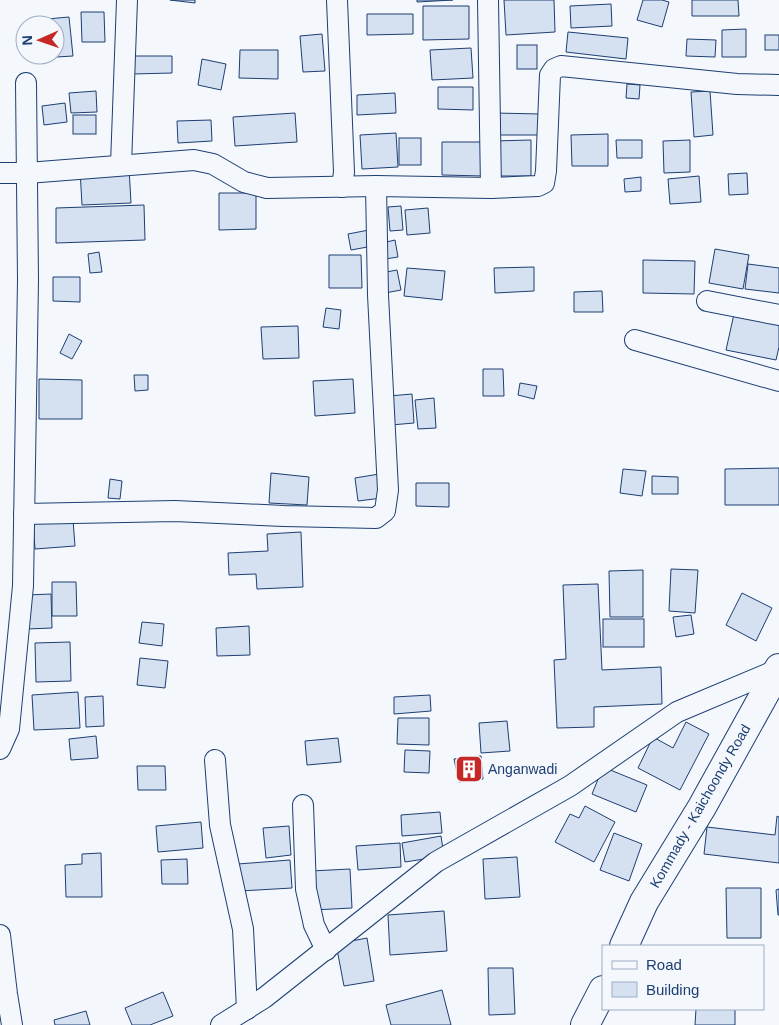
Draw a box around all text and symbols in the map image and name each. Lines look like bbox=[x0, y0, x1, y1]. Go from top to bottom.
north arrow bbox=[15, 15, 65, 65]
text: N bbox=[19, 35, 35, 46]
street label: Kommady - Kaichoondy Road bbox=[647, 721, 753, 891]
building icon: Anganwadi bbox=[454, 754, 484, 784]
place label: Anganwadi bbox=[488, 761, 557, 777]
legend bbox=[602, 945, 764, 1010]
text: Road bbox=[646, 956, 682, 973]
text: Building bbox=[646, 981, 699, 998]

